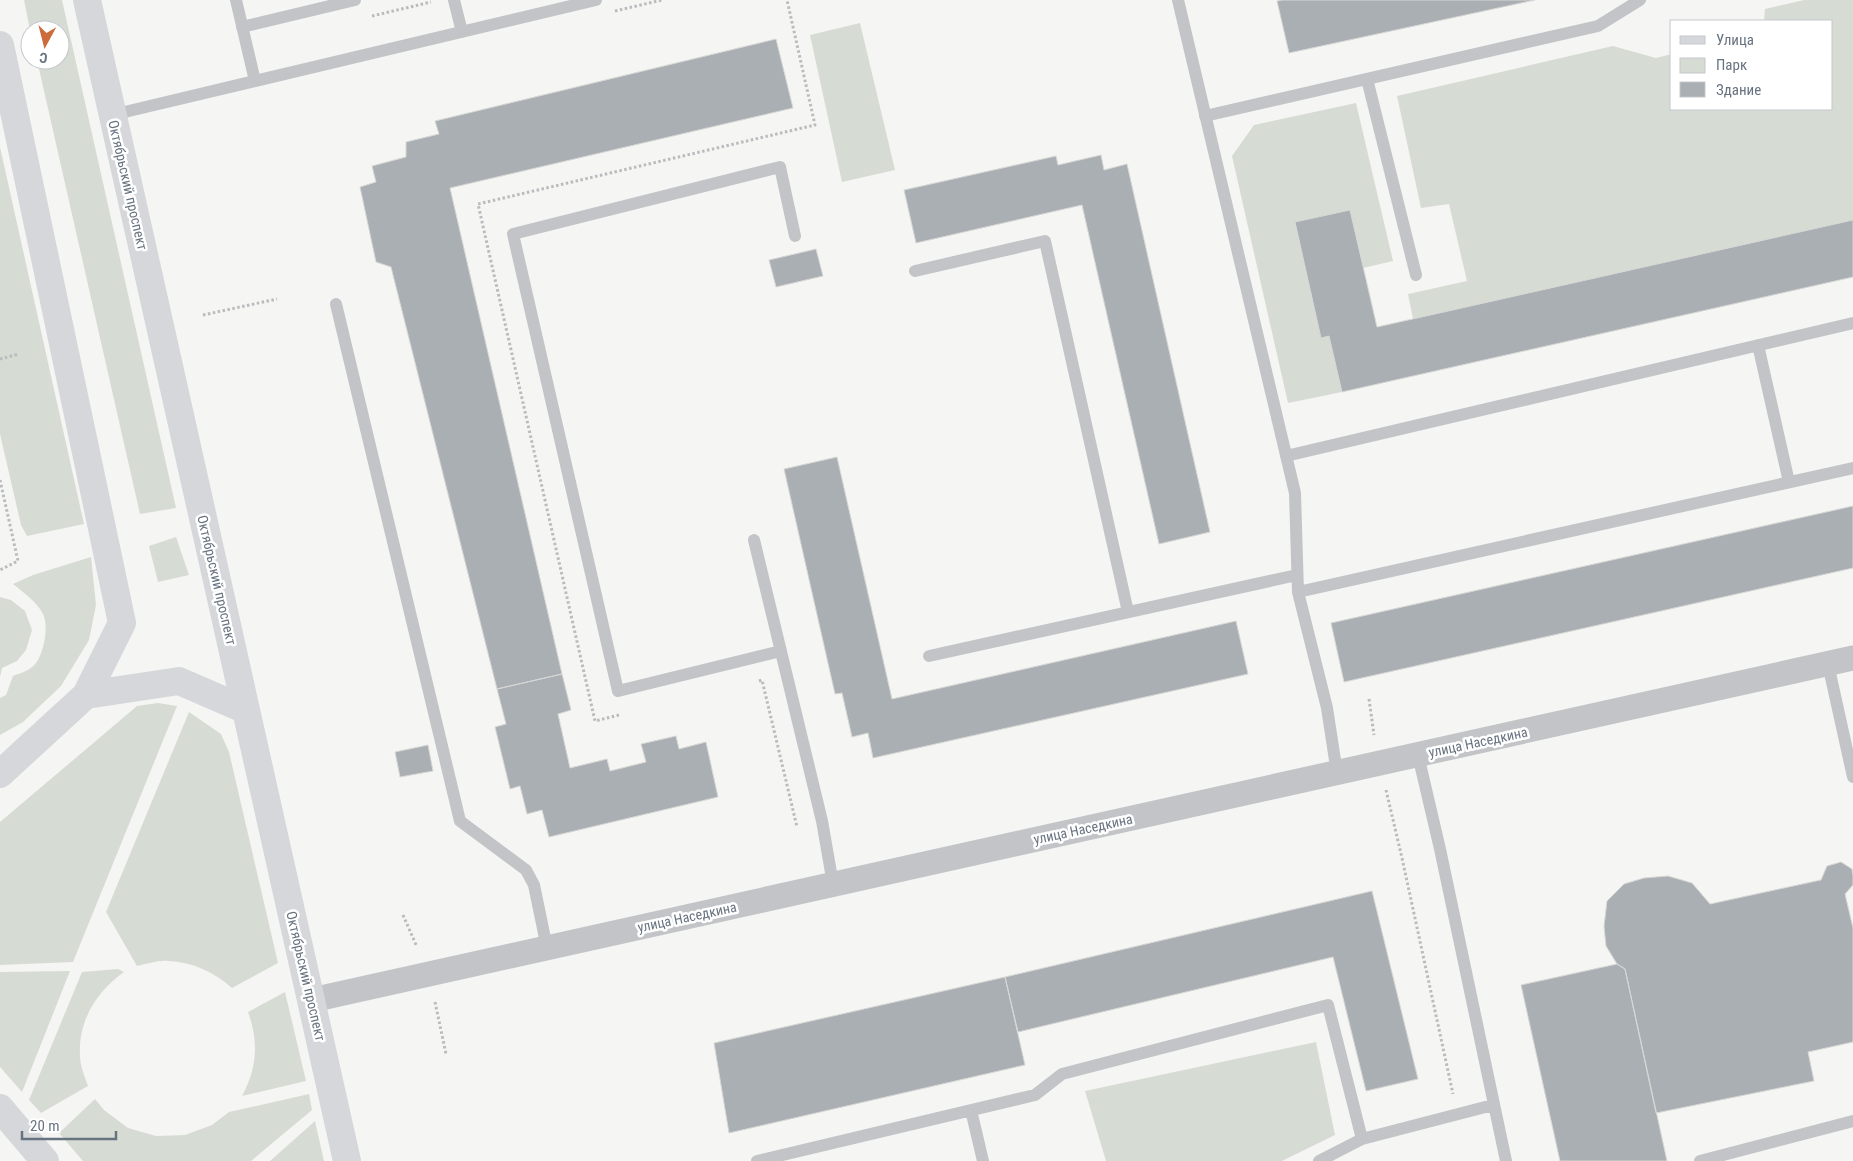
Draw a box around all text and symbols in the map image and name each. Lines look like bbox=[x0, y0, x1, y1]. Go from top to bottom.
north arrow bbox=[20, 20, 70, 70]
legend bbox=[1670, 20, 1833, 110]
text: Улица bbox=[1716, 31, 1754, 49]
text: С bbox=[38, 49, 48, 66]
text: Парк bbox=[1716, 56, 1747, 74]
text: Здание bbox=[1716, 81, 1761, 99]
street label: Октябрьский проспект bbox=[105, 119, 151, 251]
street label: Октябрьский проспект bbox=[194, 514, 240, 646]
street label: улица Наседкина bbox=[1427, 724, 1529, 760]
street label: улица Наседкина bbox=[1032, 811, 1134, 847]
street label: улица Наседкина bbox=[636, 899, 738, 935]
street label: Октябрьский проспект bbox=[283, 910, 329, 1042]
scale bar bbox=[22, 1108, 116, 1140]
text: 20 m bbox=[30, 1117, 60, 1135]

